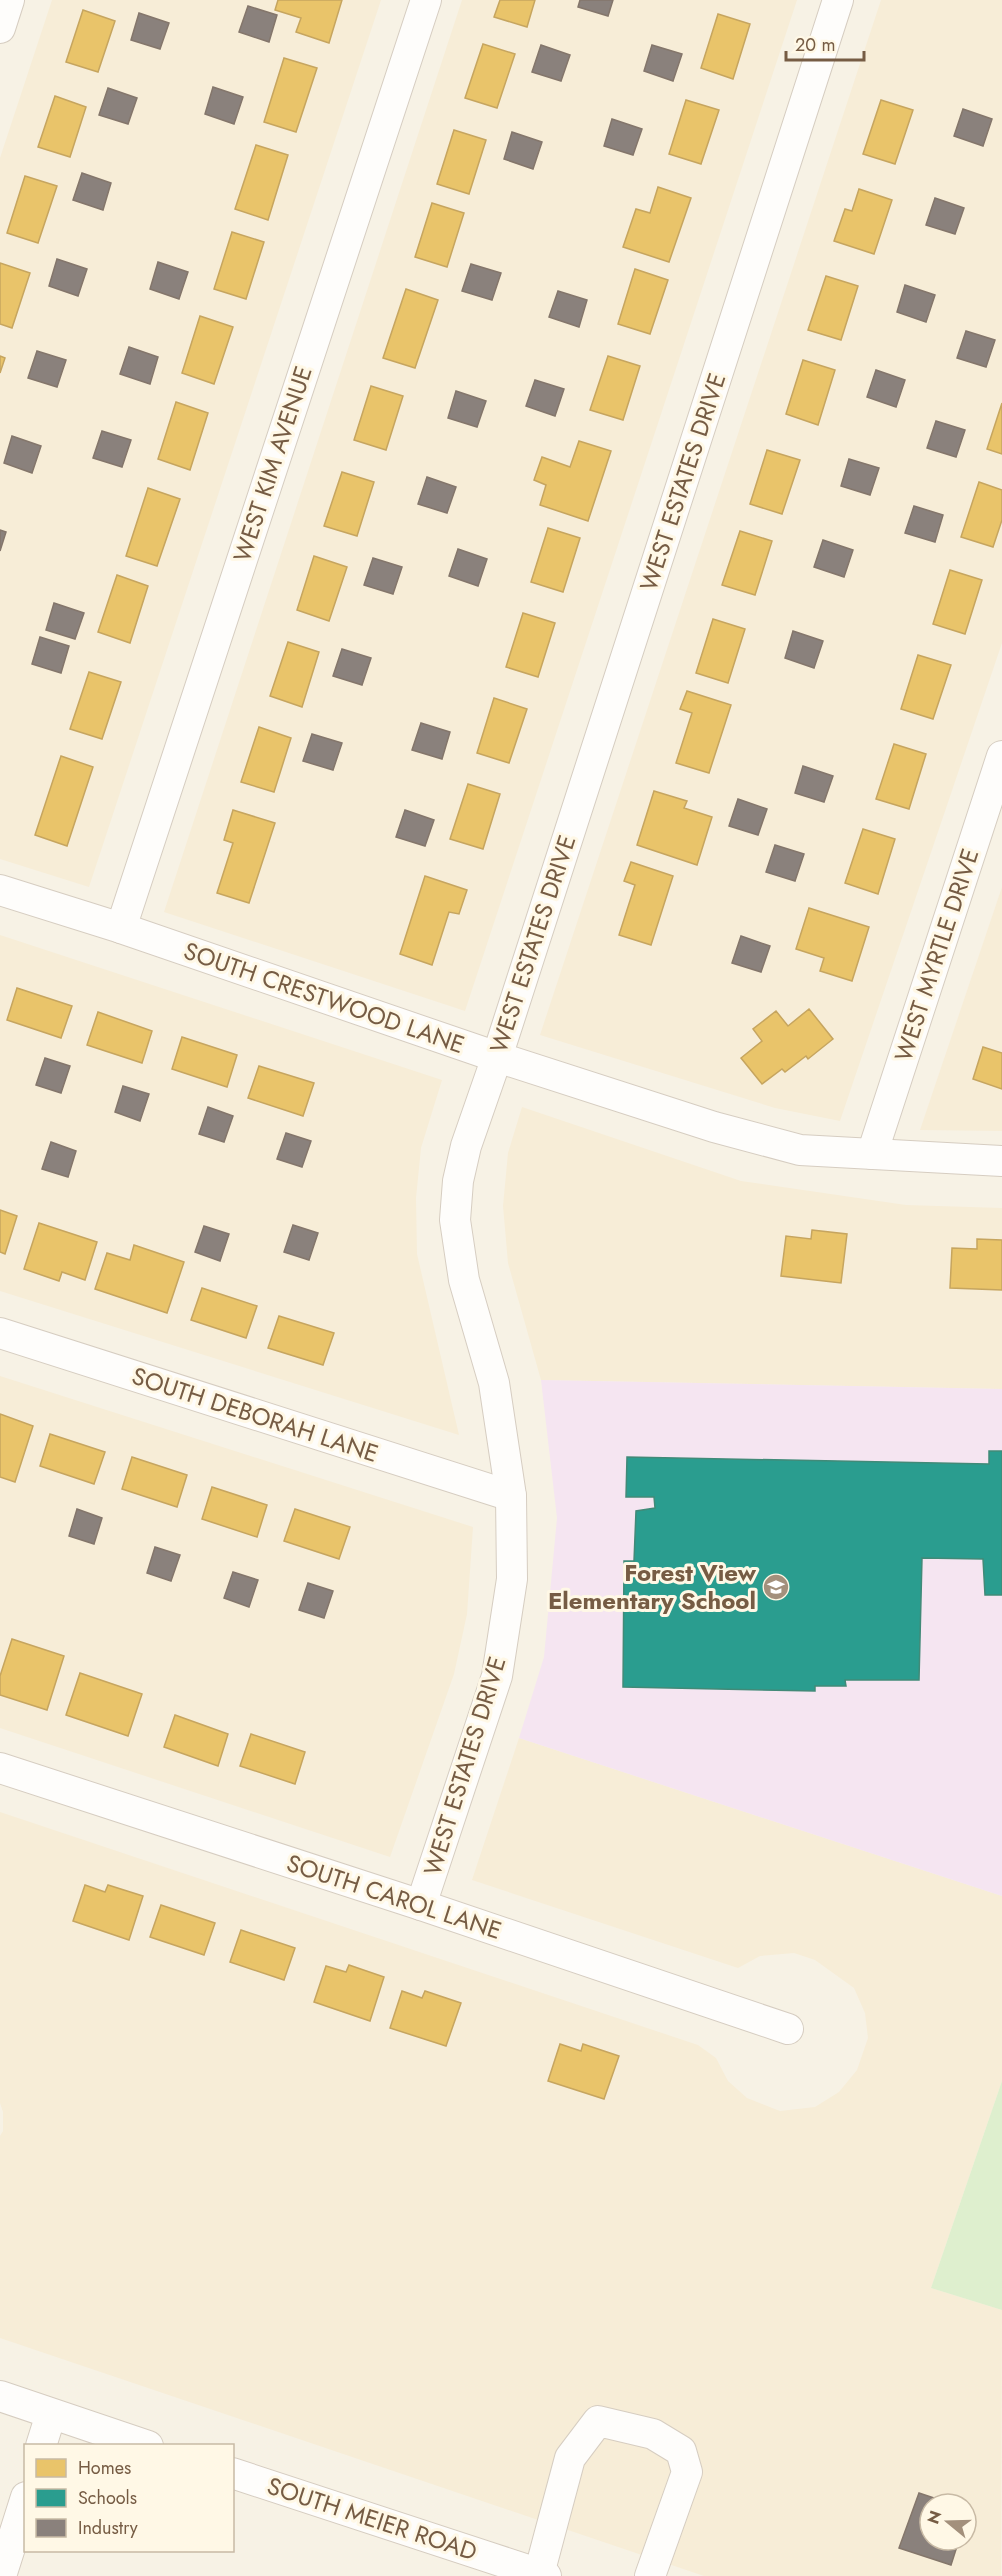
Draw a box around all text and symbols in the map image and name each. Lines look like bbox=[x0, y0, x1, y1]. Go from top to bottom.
scale bar bbox=[786, 24, 864, 62]
text: 20 m bbox=[795, 32, 835, 58]
street label: WEST KIM AVENUE bbox=[224, 361, 321, 566]
street label: WEST ESTATES DRIVE bbox=[631, 368, 734, 595]
street label: WEST ESTATES DRIVE bbox=[481, 830, 584, 1057]
street label: WEST MYRTLE DRIVE bbox=[886, 844, 987, 1066]
street label: SOUTH CRESTWOOD LANE bbox=[179, 933, 469, 1062]
street label: SOUTH DEBORAH LANE bbox=[127, 1358, 383, 1471]
place label: Forest View Elementary School bbox=[548, 1555, 757, 1618]
school or university icon: Forest View Elementary School bbox=[761, 1572, 791, 1602]
street label: WEST ESTATES DRIVE bbox=[415, 1652, 514, 1880]
street label: SOUTH CAROL LANE bbox=[282, 1845, 506, 1948]
legend bbox=[24, 2444, 234, 2552]
text: Homes bbox=[78, 2455, 131, 2481]
street label: SOUTH MEIER ROAD bbox=[263, 2468, 482, 2569]
text: Schools bbox=[78, 2485, 137, 2511]
north arrow bbox=[918, 2492, 978, 2552]
text: N bbox=[921, 2508, 947, 2527]
text: Industry bbox=[78, 2515, 138, 2541]

